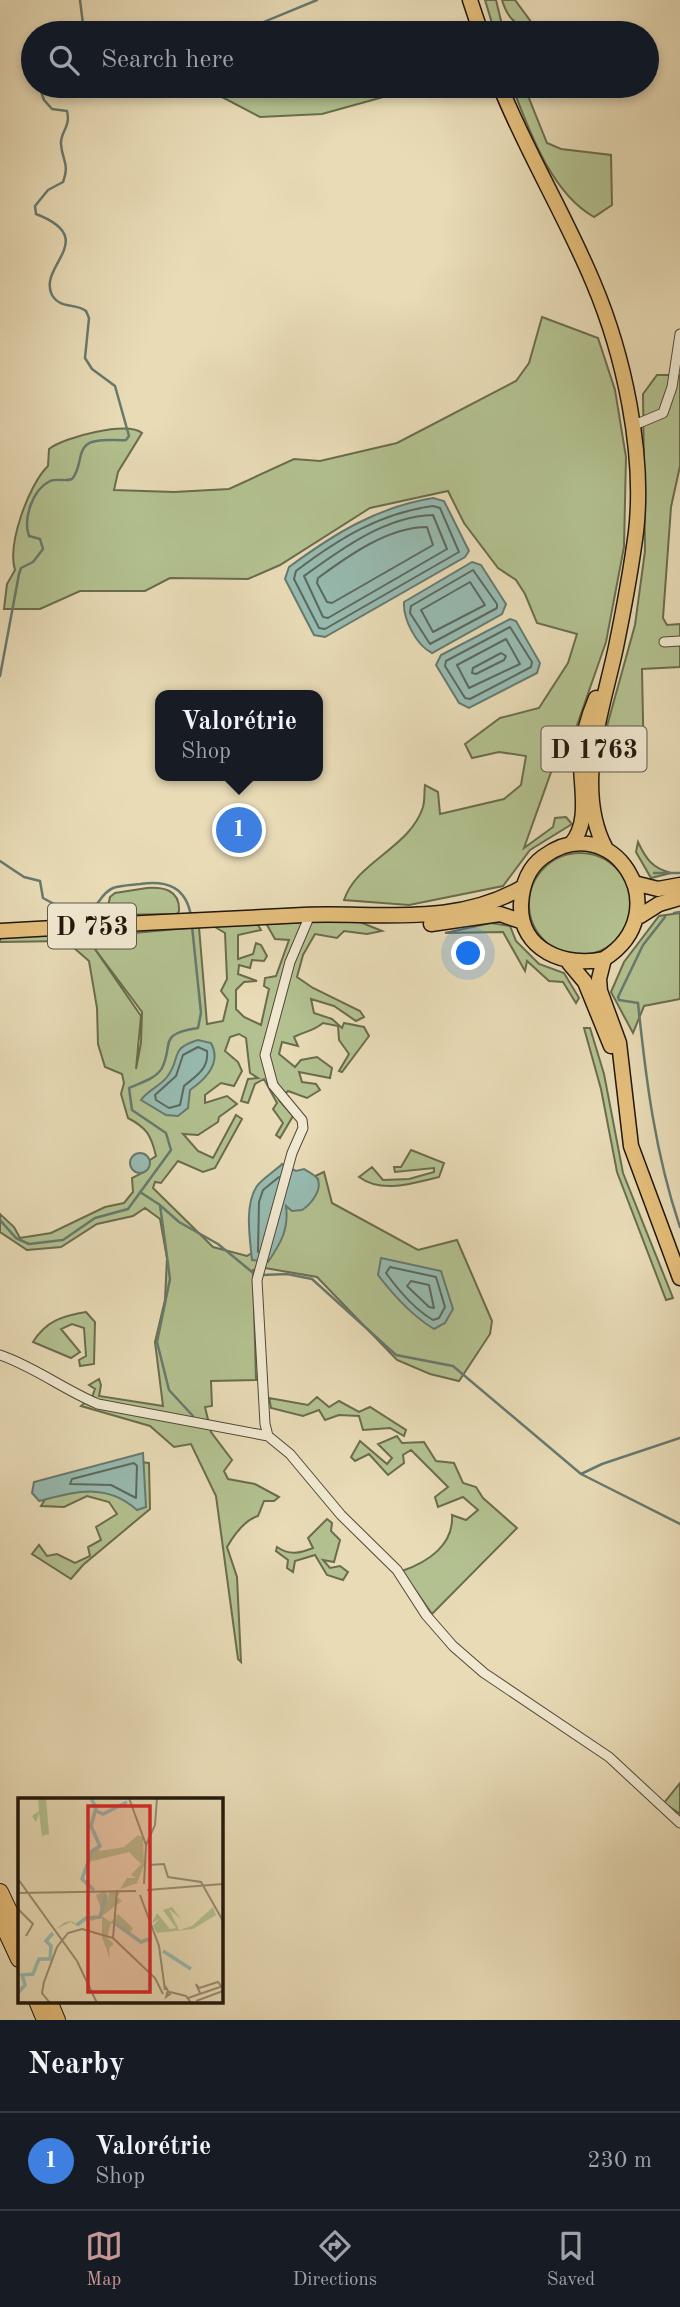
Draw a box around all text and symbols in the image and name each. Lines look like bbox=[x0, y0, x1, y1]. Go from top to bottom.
search box bbox=[21, 21, 659, 98]
icon: search bbox=[45, 41, 83, 79]
text: Search here bbox=[101, 47, 234, 73]
popup bbox=[155, 690, 323, 781]
text: Valorétrie bbox=[181, 709, 297, 735]
road number: D 1763 bbox=[542, 726, 646, 772]
text: Shop bbox=[181, 740, 231, 763]
pin: 1 bbox=[216, 804, 262, 856]
road number: D 753 bbox=[48, 903, 136, 948]
your location bbox=[451, 936, 485, 970]
inset map bbox=[18, 1798, 222, 2002]
text: Nearby bbox=[28, 2050, 125, 2080]
text: Valorétrie bbox=[95, 2134, 211, 2160]
text: 1 bbox=[44, 2149, 58, 2172]
text: 230 m bbox=[587, 2149, 652, 2172]
text: Shop bbox=[95, 2165, 145, 2188]
tab: Map bbox=[85, 2227, 123, 2292]
tab: Directions bbox=[293, 2227, 377, 2292]
tab: Saved bbox=[547, 2227, 595, 2292]

